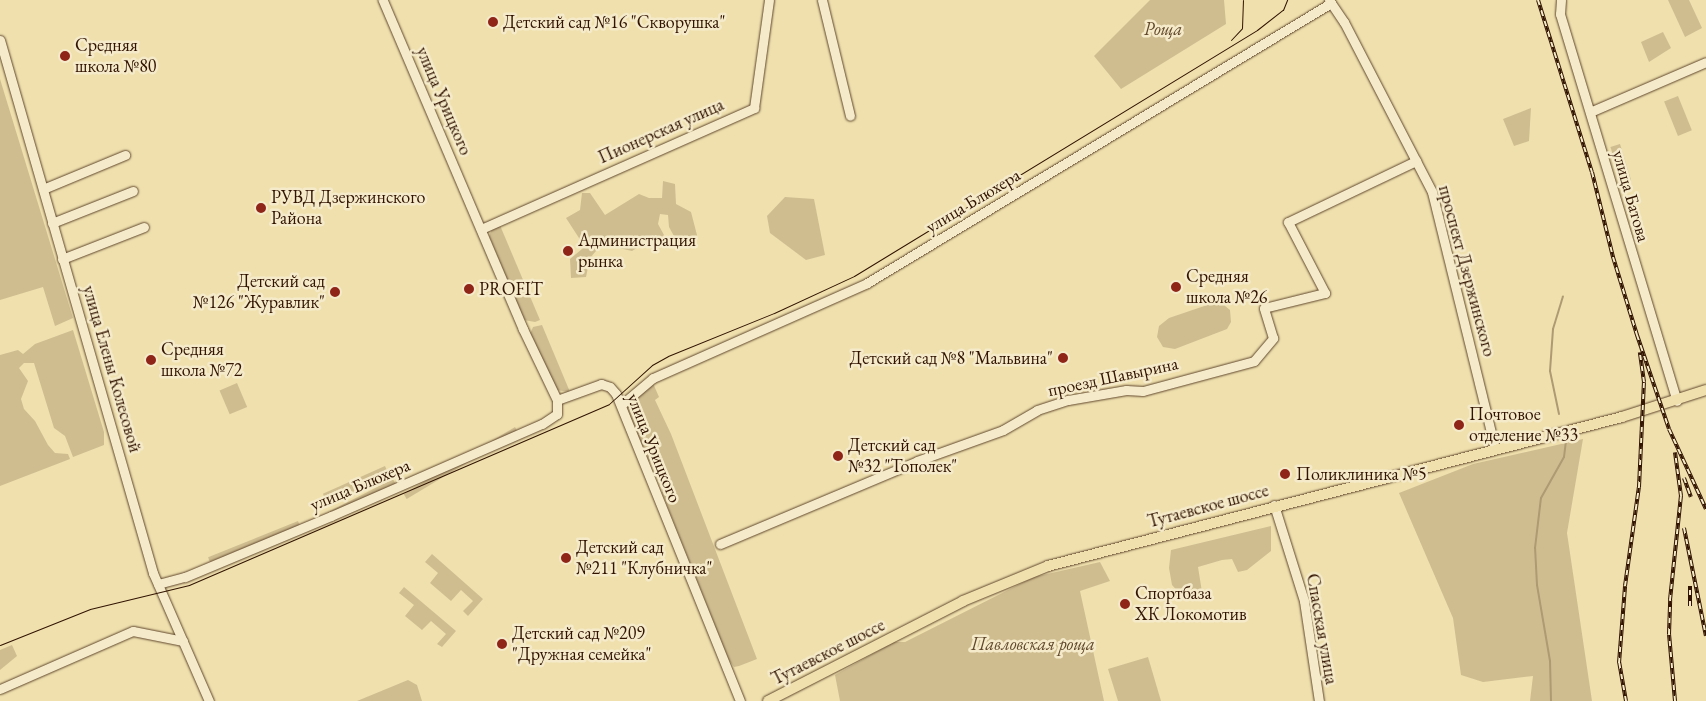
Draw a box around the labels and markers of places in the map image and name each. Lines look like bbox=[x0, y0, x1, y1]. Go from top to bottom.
place label: Детский сад №16 "Скворушка" bbox=[503, 11, 725, 33]
marker: Детский сад №16 "Скворушка" bbox=[487, 16, 499, 28]
place label: Средняя школа №80 bbox=[75, 35, 156, 78]
marker: Средняя школа №80 bbox=[59, 50, 71, 62]
place label: РУВД Дзержинского Района bbox=[271, 187, 425, 230]
marker: РУВД Дзержинского Района bbox=[255, 202, 267, 214]
place label: Администрация рынка bbox=[578, 230, 696, 272]
marker: Администрация рынка bbox=[562, 245, 574, 257]
place label: Средняя школа №26 bbox=[1186, 266, 1267, 308]
place label: Детский сад №126 "Журавлик" bbox=[193, 271, 325, 314]
place label: PROFIT bbox=[479, 278, 543, 300]
marker: Средняя школа №26 bbox=[1170, 281, 1182, 293]
marker: PROFIT bbox=[463, 283, 475, 295]
marker: Детский сад №126 "Журавлик" bbox=[329, 286, 341, 298]
place label: Средняя школа №72 bbox=[161, 339, 242, 382]
place label: Детский сад №8 "Мальвина" bbox=[849, 347, 1053, 369]
marker: Детский сад №8 "Мальвина" bbox=[1057, 352, 1069, 364]
marker: Средняя школа №72 bbox=[145, 354, 157, 366]
place label: Почтовое отделение №33 bbox=[1469, 404, 1578, 446]
marker: Почтовое отделение №33 bbox=[1453, 419, 1465, 431]
place label: Детский сад №32 "Тополек" bbox=[848, 435, 957, 478]
marker: Детский сад №32 "Тополек" bbox=[832, 450, 844, 462]
place label: Поликлиника №5 bbox=[1296, 463, 1427, 485]
marker: Поликлиника №5 bbox=[1278, 467, 1292, 481]
place label: Детский сад №211 "Клубничка" bbox=[576, 537, 712, 580]
marker: Детский сад №211 "Клубничка" bbox=[560, 552, 572, 564]
place label: Спортбаза ХК Локомотив bbox=[1135, 583, 1247, 626]
marker: Спортбаза ХК Локомотив bbox=[1119, 598, 1131, 610]
place label: Детский сад №209 "Дружная семейка" bbox=[512, 623, 651, 666]
marker: Детский сад №209 "Дружная семейка" bbox=[496, 638, 508, 650]

